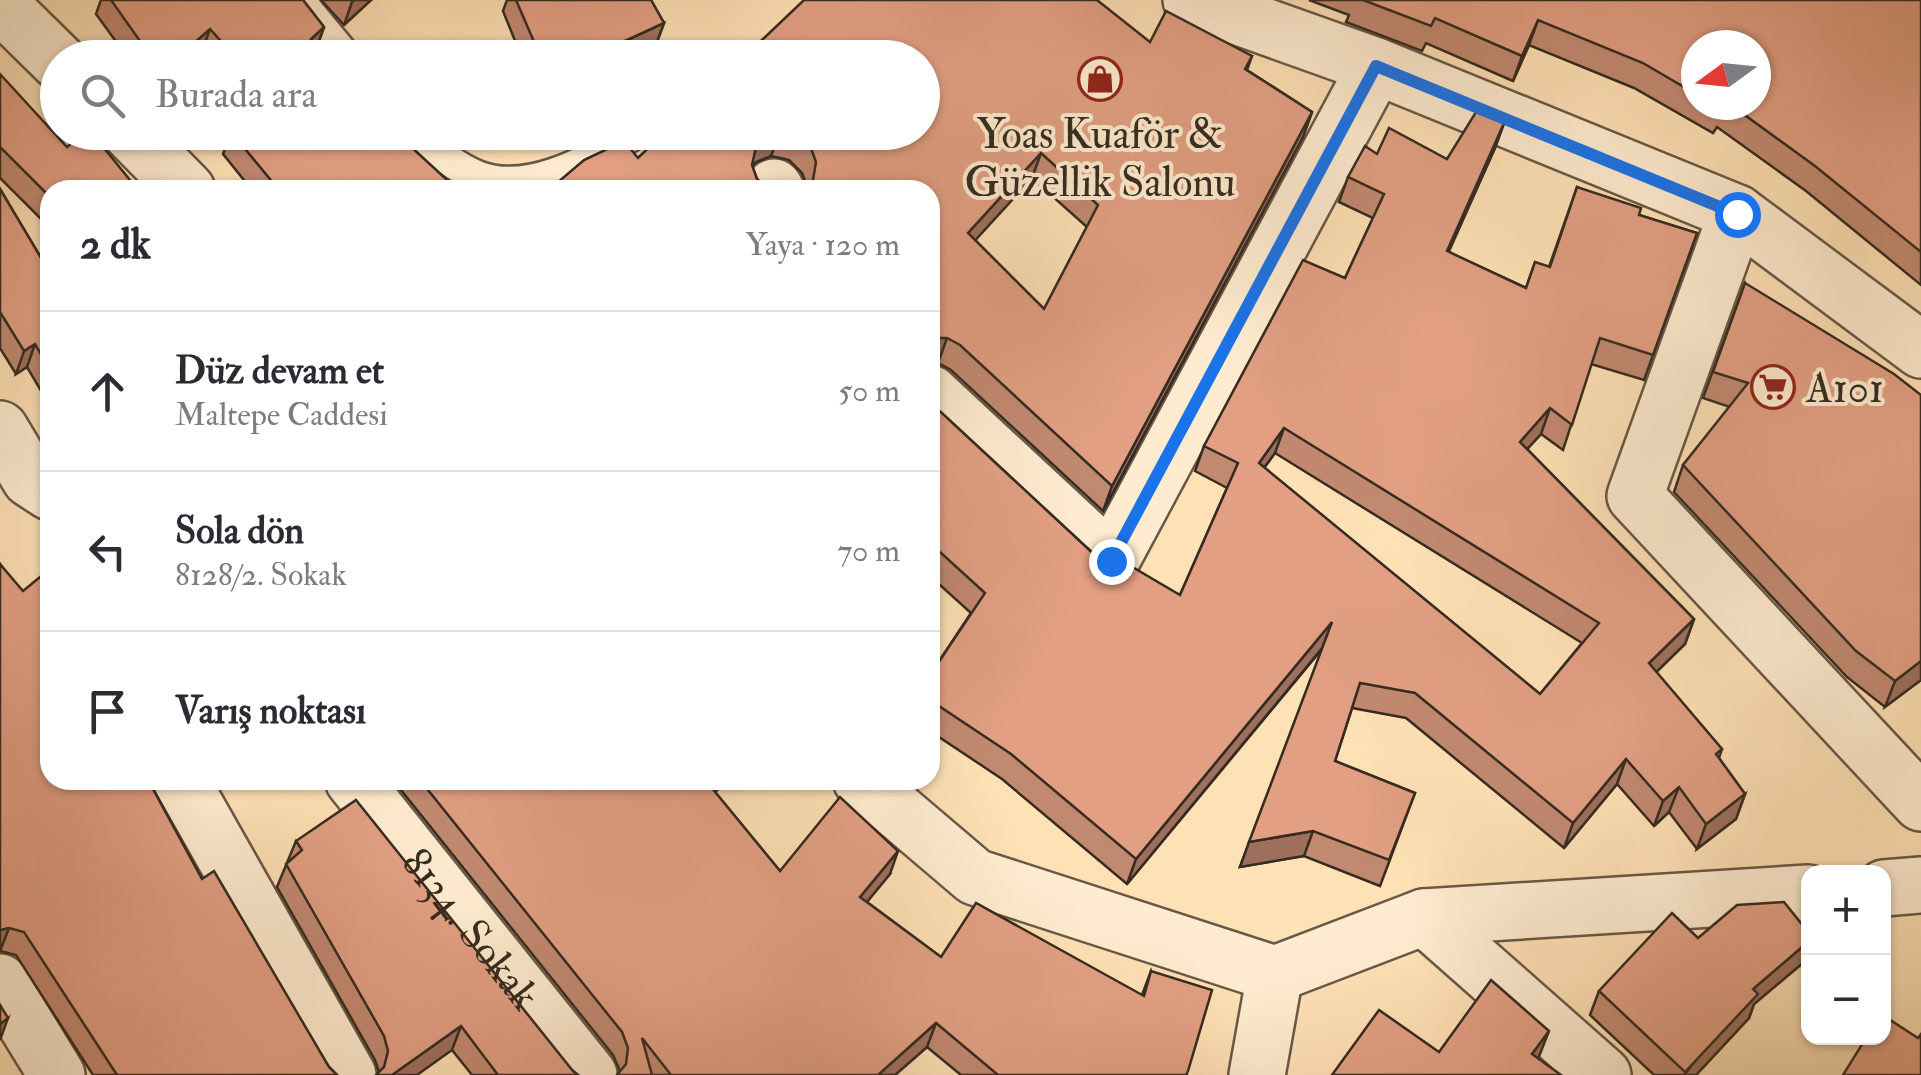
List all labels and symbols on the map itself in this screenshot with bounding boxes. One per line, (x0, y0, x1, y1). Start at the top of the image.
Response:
north arrow (1681, 30, 1771, 120)
shop icon: Yoas Kuaför & Güzellik Salonu (1077, 56, 1123, 102)
place label: Yoas Kuaför & Güzellik Salonu (964, 109, 1236, 209)
route start (1715, 192, 1761, 238)
place label: A101 (1805, 363, 1884, 415)
supermarket icon: A101 (1750, 364, 1796, 410)
route end (1089, 539, 1135, 585)
street label: 8134. Sokak (390, 838, 550, 1021)

